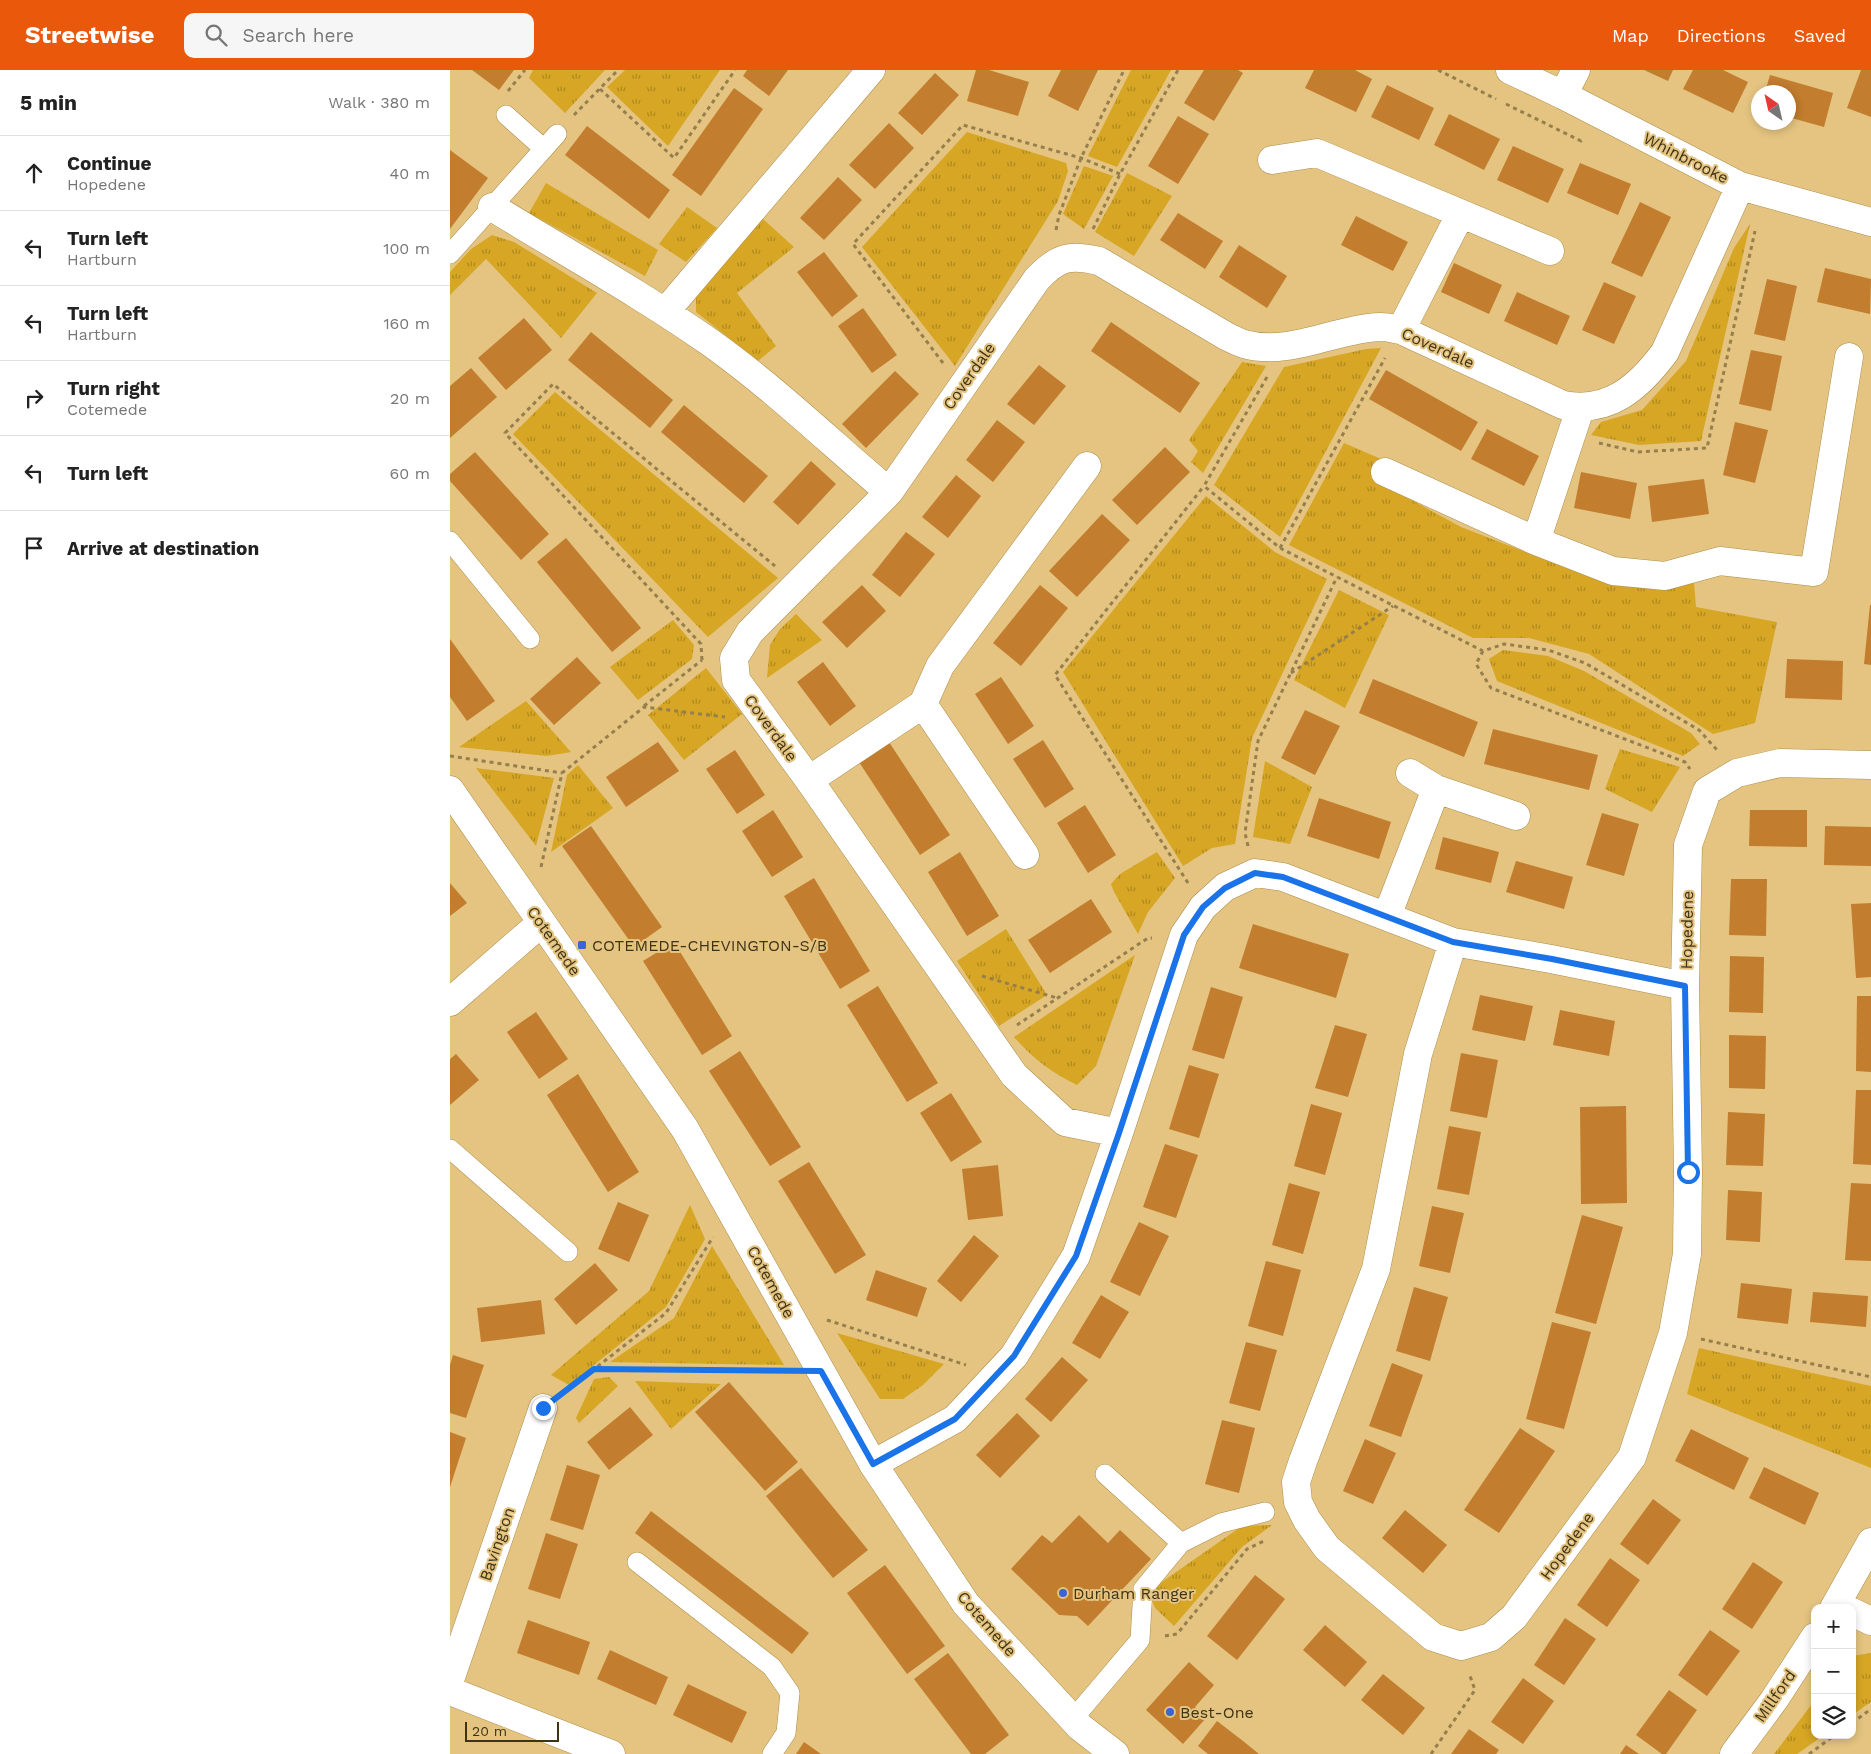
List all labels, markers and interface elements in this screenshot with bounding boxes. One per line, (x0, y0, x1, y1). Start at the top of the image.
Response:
search box (184, 13, 534, 58)
text: Streetwise (25, 21, 154, 49)
icon: search (202, 21, 230, 49)
text: Search here (242, 24, 354, 47)
text: Map (1612, 25, 1649, 46)
text: Directions (1677, 25, 1766, 46)
text: Saved (1794, 25, 1846, 46)
north arrow (1751, 85, 1796, 130)
text: 5 min (20, 90, 77, 115)
text: Walk · 380 m (328, 93, 430, 112)
street label: Whinbrooke (1640, 128, 1732, 188)
text: Continue (67, 152, 151, 175)
icon: ahead (20, 159, 48, 187)
text: 40 m (390, 164, 430, 183)
text: Hopedene (67, 175, 146, 194)
text: Turn left (67, 227, 148, 250)
icon: left (20, 234, 48, 262)
text: 100 m (383, 239, 430, 258)
text: Hartburn (67, 250, 137, 269)
text: Turn left (67, 302, 148, 325)
icon: left (20, 309, 48, 337)
text: 160 m (383, 314, 430, 333)
street label: Coverdale (1399, 324, 1477, 372)
text: Hartburn (67, 325, 137, 344)
street label: Coverdale (939, 339, 999, 413)
text: Turn right (67, 377, 160, 400)
icon: right (20, 384, 48, 412)
text: 20 m (390, 389, 430, 408)
text: Cotemede (67, 400, 147, 419)
icon: left (20, 459, 48, 487)
text: Turn left (67, 462, 148, 485)
text: 60 m (390, 464, 430, 483)
icon: arrive (20, 534, 48, 562)
text: Arrive at destination (67, 537, 259, 560)
street label: Coverdale (741, 691, 801, 765)
street label: Hopedene (1677, 890, 1697, 970)
street label: Cotemede (523, 903, 585, 979)
place label: COTEMEDE-CHEVINGTON-S/B (592, 936, 827, 955)
marker: COTEMEDE-CHEVINGTON-S/B (576, 939, 588, 951)
route start (1677, 1161, 1700, 1184)
street label: Cotemede (743, 1242, 799, 1322)
route end (532, 1397, 555, 1420)
street label: Bavington (476, 1505, 518, 1583)
street label: Hopedene (1536, 1509, 1598, 1583)
place label: Durham Ranger (1073, 1584, 1195, 1603)
marker: Durham Ranger (1057, 1587, 1069, 1599)
street label: Cotemede (954, 1588, 1020, 1660)
map controls (1811, 1604, 1856, 1739)
button: + (1811, 1604, 1856, 1649)
button: − (1811, 1649, 1856, 1694)
street label: Millford (1750, 1666, 1800, 1726)
button: layers (1811, 1694, 1856, 1739)
place label: Best-One (1180, 1703, 1254, 1722)
marker: Best-One (1164, 1706, 1176, 1718)
scale bar (465, 1719, 559, 1742)
text: 20 m (472, 1723, 507, 1739)

